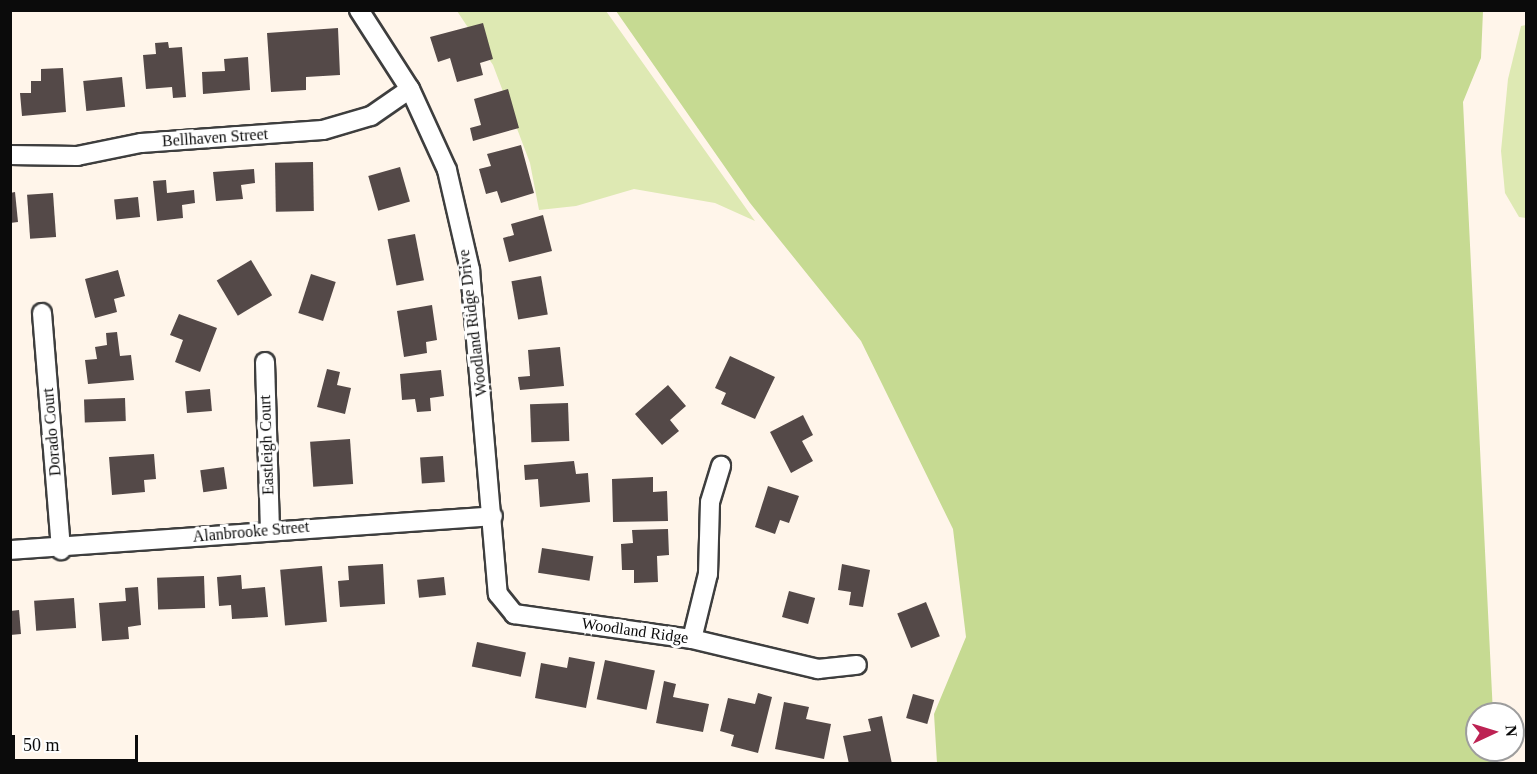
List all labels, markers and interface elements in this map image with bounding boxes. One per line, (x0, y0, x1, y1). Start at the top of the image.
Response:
street label: Bellhaven Street (161, 125, 269, 151)
street label: Woodland Ridge Drive (454, 248, 492, 398)
street label: Dorado Court (39, 387, 65, 477)
street label: Eastleigh Court (256, 395, 278, 495)
street label: Alanbrooke Street (192, 517, 310, 547)
street label: Woodland Ridge (580, 614, 690, 648)
north arrow (1465, 702, 1525, 762)
scale bar (15, 723, 141, 761)
text: N (1503, 724, 1520, 737)
text: 50 m (23, 735, 60, 755)

